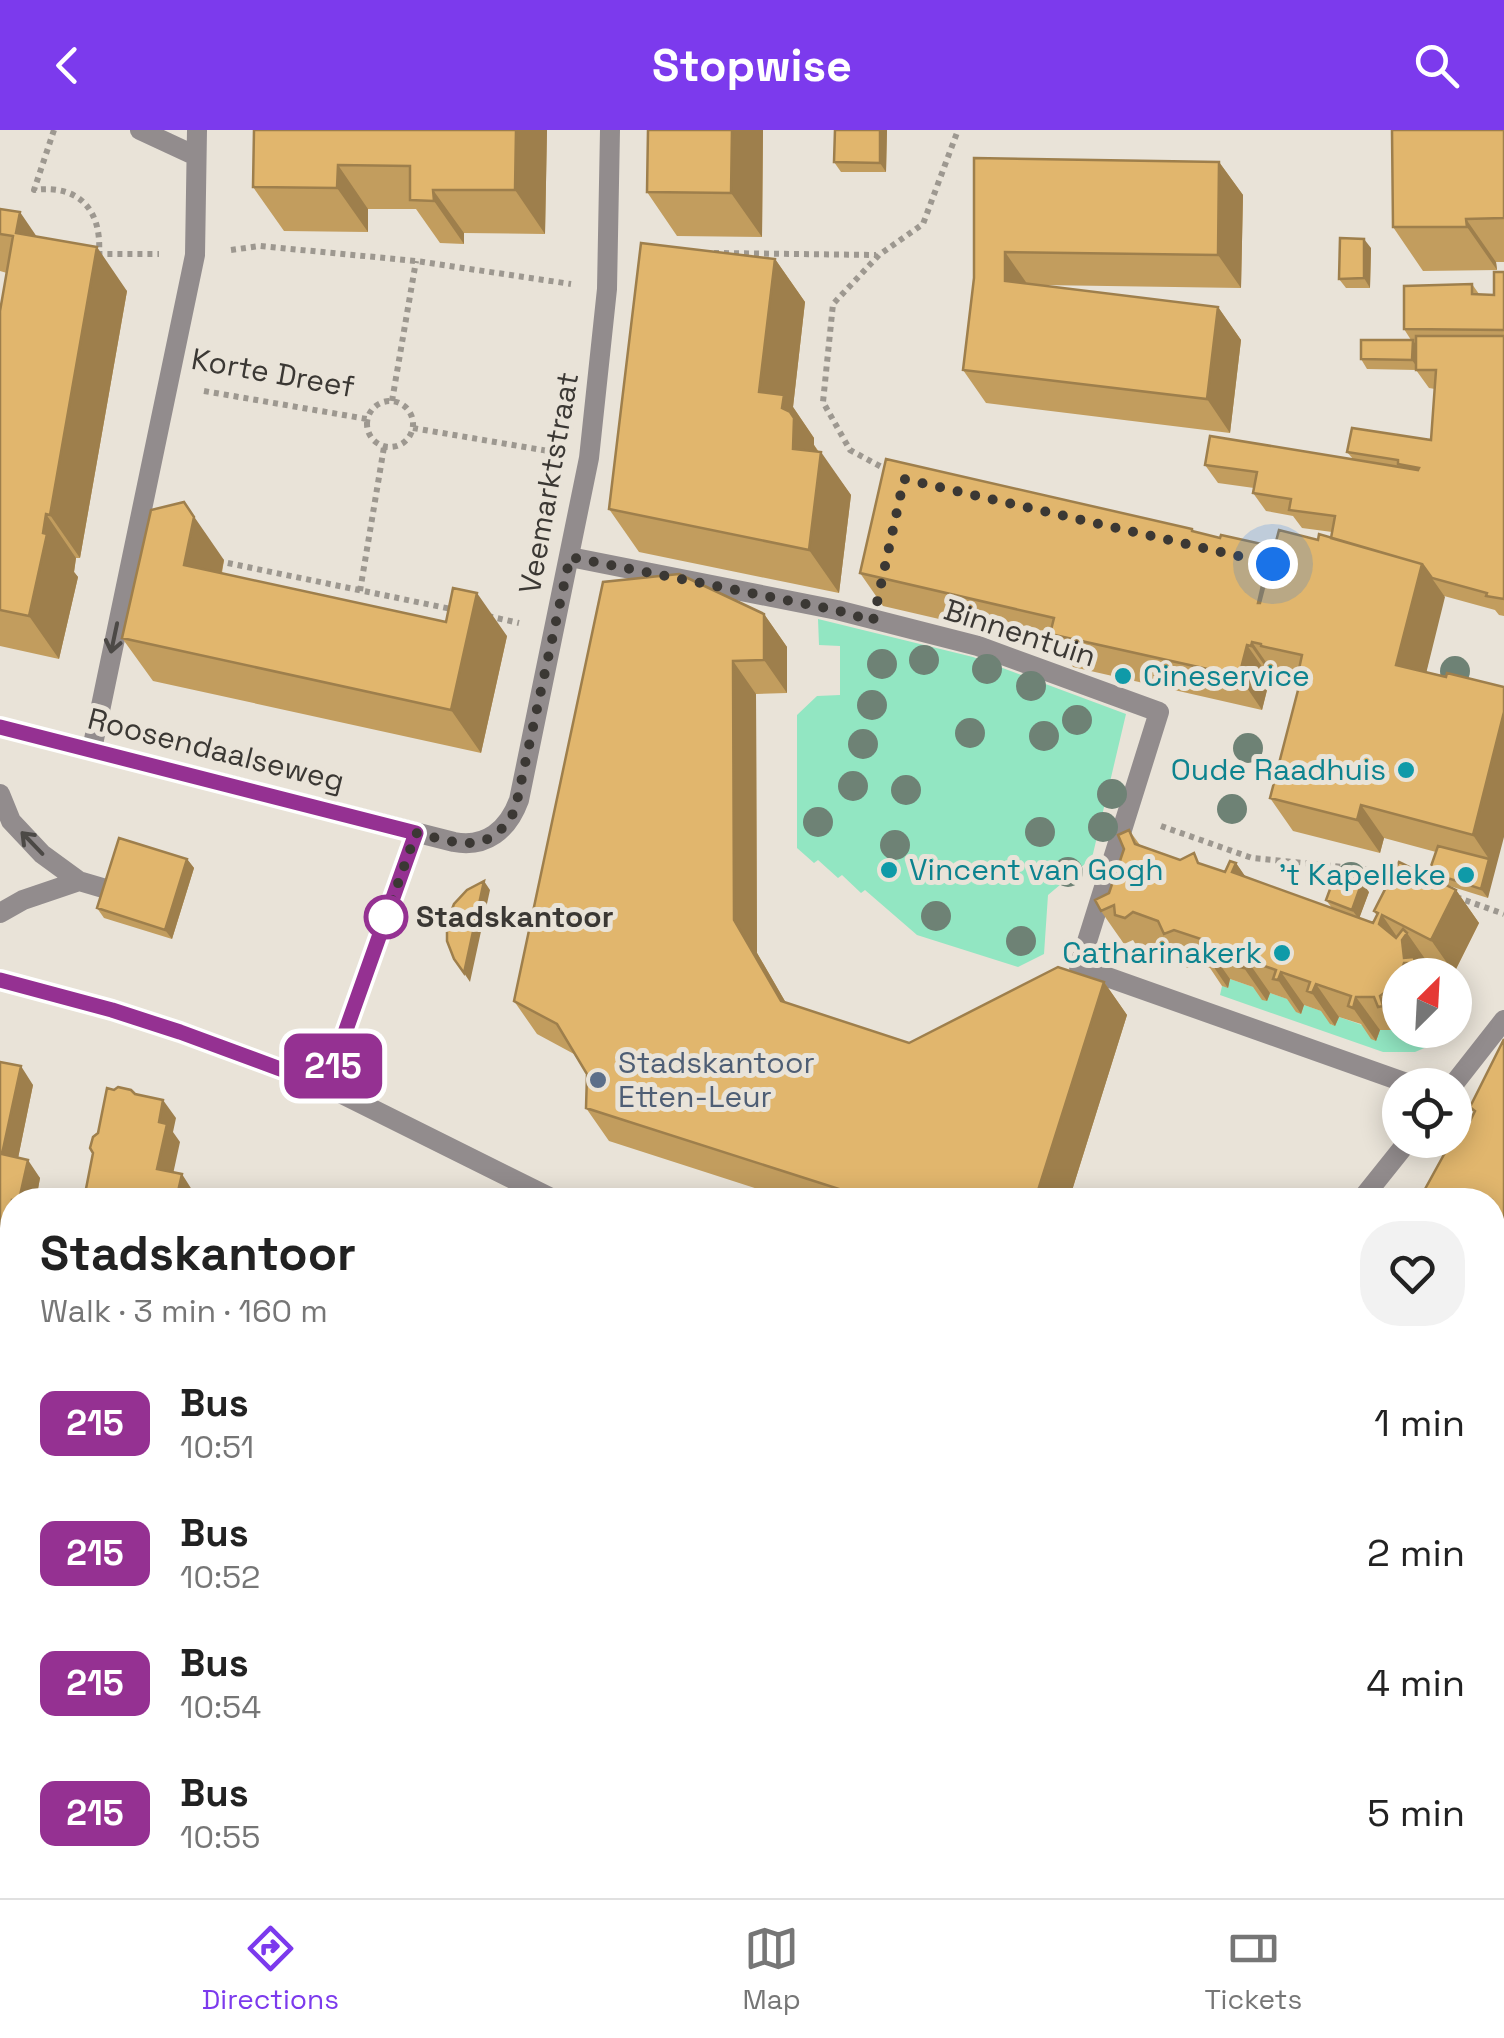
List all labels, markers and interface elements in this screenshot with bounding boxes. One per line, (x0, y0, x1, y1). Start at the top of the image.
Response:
text: Stopwise (652, 37, 852, 94)
icon: back (40, 38, 95, 93)
icon: search (1409, 38, 1464, 93)
street label: Korte Dreef (188, 339, 358, 406)
street label: Veemarktstraat (510, 369, 587, 597)
your location (1248, 539, 1298, 589)
street label: Binnentuin (939, 590, 1101, 675)
one-way arrow (104, 621, 123, 653)
place label: Cineservice (1143, 656, 1310, 695)
marker: Cineservice (1112, 665, 1134, 687)
street label: Roosendaalseweg (84, 699, 349, 800)
place label: Oude Raadhuis (1171, 750, 1386, 789)
marker: Oude Raadhuis (1395, 759, 1417, 781)
one-way arrow (21, 832, 45, 856)
place label: Vincent van Gogh (909, 850, 1164, 889)
place label: 't Kapelleke (1279, 855, 1446, 894)
marker: Vincent van Gogh (878, 859, 900, 881)
marker: 't Kapelleke (1455, 864, 1477, 886)
marker: Stadskantoor (365, 896, 407, 938)
place label: Stadskantoor (416, 897, 614, 936)
place label: Catharinakerk (1062, 933, 1262, 972)
marker: Catharinakerk (1271, 942, 1293, 964)
north arrow (1382, 958, 1472, 1048)
map controls (1382, 958, 1472, 1158)
line badge: 215 (276, 1034, 390, 1098)
place label: Stadskantoor Etten-Leur (618, 1043, 815, 1116)
text: 215 (304, 1044, 362, 1088)
button: locate (1382, 1068, 1472, 1158)
marker: Stadskantoor Etten-Leur (587, 1069, 609, 1091)
button: heart (1360, 1221, 1465, 1326)
text: Stadskantoor (40, 1223, 356, 1284)
text: Walk · 3 min · 160 m (40, 1291, 328, 1331)
text: Bus (180, 1379, 249, 1427)
text: 1 min (1374, 1399, 1465, 1447)
text: 215 (66, 1401, 124, 1445)
text: 10:51 (180, 1427, 254, 1467)
text: Bus (180, 1509, 249, 1557)
text: 2 min (1367, 1529, 1465, 1577)
text: 215 (66, 1531, 124, 1575)
text: 10:52 (180, 1557, 260, 1597)
text: Bus (180, 1639, 249, 1687)
text: 4 min (1366, 1659, 1465, 1707)
text: 215 (66, 1661, 124, 1705)
text: 10:54 (180, 1687, 261, 1727)
text: Bus (180, 1769, 249, 1817)
text: 5 min (1367, 1789, 1465, 1837)
text: 215 (66, 1791, 124, 1835)
text: 10:55 (180, 1817, 260, 1857)
tab: Directions (202, 1921, 339, 2017)
tab: Map (743, 1921, 801, 2017)
tab: Tickets (1204, 1921, 1302, 2017)

